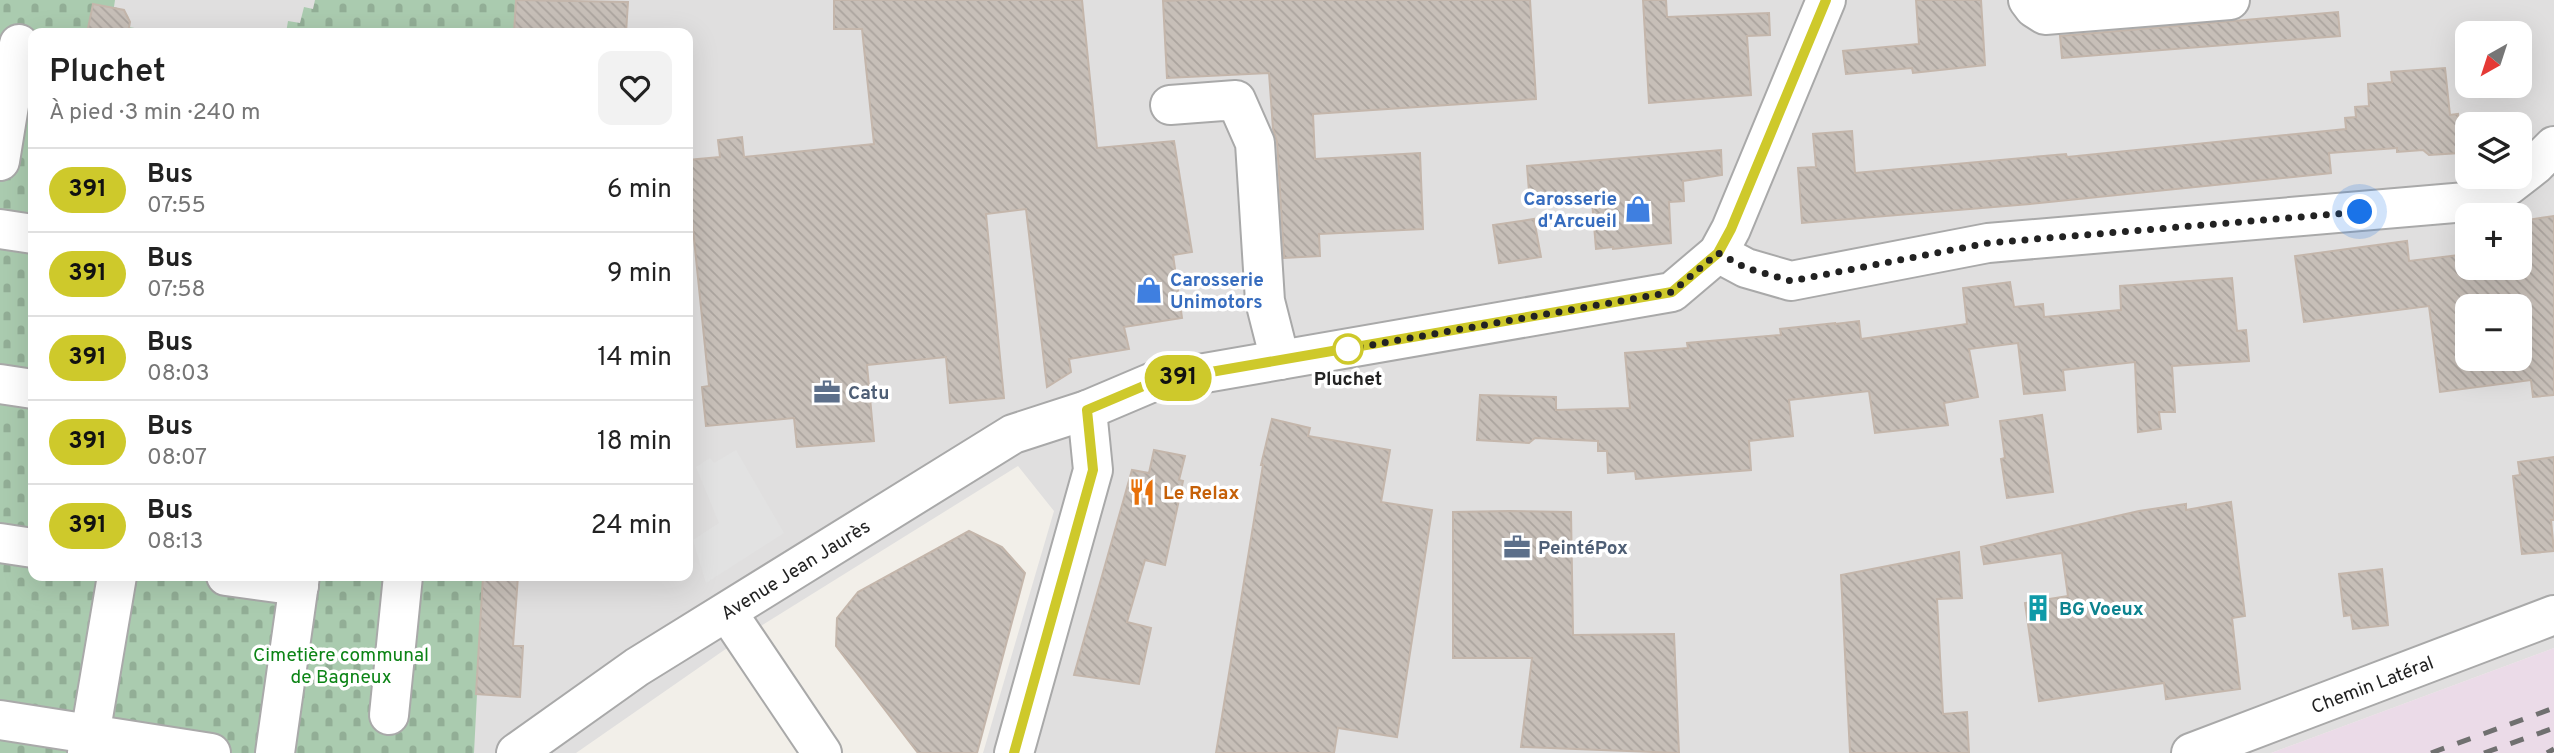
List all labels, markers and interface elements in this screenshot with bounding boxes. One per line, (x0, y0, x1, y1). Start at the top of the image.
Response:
north arrow (2455, 21, 2532, 98)
map controls (2455, 21, 2532, 371)
button: heart (598, 51, 672, 125)
text: Pluchet (49, 52, 166, 94)
text: À pied · 3 min · 240 m (49, 99, 261, 128)
button: layers (2455, 112, 2532, 189)
text: Bus (147, 159, 193, 192)
text: 6 min (607, 174, 672, 207)
text: 391 (68, 175, 107, 205)
place label: Carosserie d'Arcueil (1523, 188, 1617, 234)
text: 07:55 (147, 192, 206, 221)
shop icon: Carosserie d'Arcueil (1623, 194, 1653, 224)
your location (2342, 194, 2377, 229)
button: + (2455, 203, 2532, 280)
text: Bus (147, 243, 193, 276)
text: 9 min (607, 258, 672, 291)
text: 391 (68, 259, 107, 289)
place label: Carosserie Unimotors (1170, 269, 1264, 315)
shop icon: Carosserie Unimotors (1134, 275, 1164, 305)
text: 07:58 (147, 276, 206, 305)
button: − (2455, 294, 2532, 371)
text: Bus (147, 327, 193, 360)
marker: Pluchet (1333, 334, 1363, 364)
text: 14 min (597, 342, 672, 375)
text: 391 (68, 343, 107, 373)
line badge: 391 (1138, 355, 1218, 401)
text: 08:03 (147, 360, 210, 389)
text: 391 (1159, 363, 1197, 393)
place label: Pluchet (1314, 368, 1382, 392)
office icon: Catu (812, 377, 842, 407)
place label: Catu (848, 382, 889, 406)
text: Bus (147, 411, 193, 444)
text: 18 min (597, 426, 672, 459)
text: 391 (68, 427, 107, 457)
text: 08:07 (147, 444, 207, 473)
restaurant icon: Le Relax (1127, 477, 1157, 507)
place label: Le Relax (1163, 482, 1239, 506)
text: Bus (147, 495, 193, 528)
text: 24 min (591, 510, 672, 543)
text: 391 (68, 511, 107, 541)
street label: Avenue Jean Jaurès (717, 515, 875, 626)
text: 08:13 (147, 528, 203, 557)
office icon: PeintéPox (1502, 532, 1532, 562)
place label: PeintéPox (1538, 537, 1628, 561)
building icon: BG Voeux (2023, 593, 2053, 623)
place label: BG Voeux (2059, 598, 2144, 622)
park label: Cimetière communal de Bagneux (253, 644, 429, 690)
street label: Chemin Latéral (2308, 651, 2437, 720)

